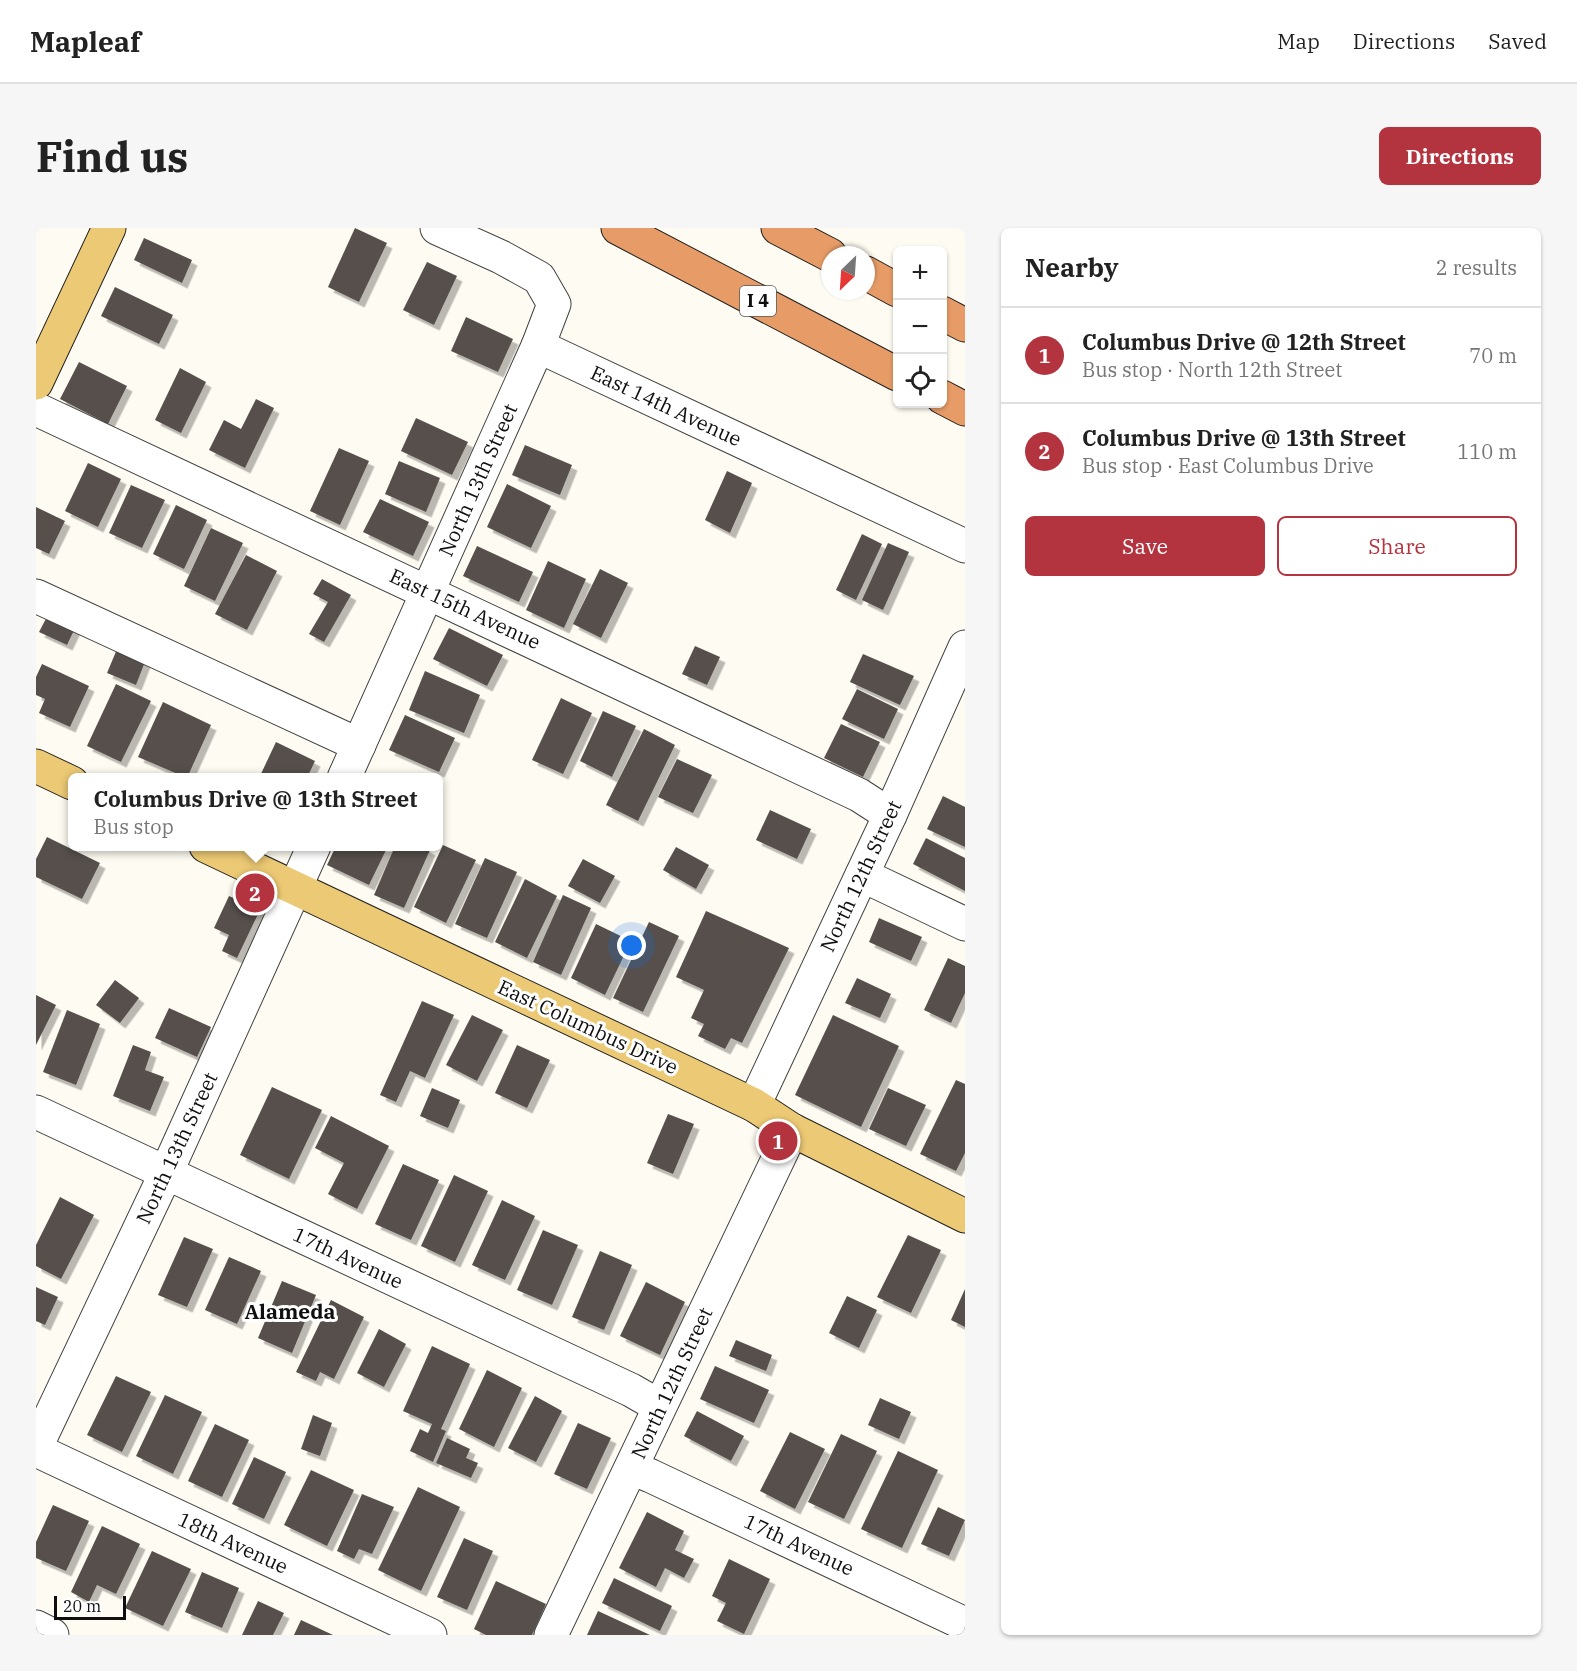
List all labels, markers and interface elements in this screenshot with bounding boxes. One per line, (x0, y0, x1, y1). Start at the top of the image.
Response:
text: Mapleaf (30, 23, 141, 60)
text: Map (1277, 27, 1320, 55)
text: Directions (1353, 27, 1455, 55)
text: Saved (1488, 27, 1547, 55)
button: Directions (1379, 127, 1541, 185)
text: Find us (36, 129, 188, 184)
north arrow (821, 246, 875, 300)
map controls (893, 246, 947, 408)
button: + (893, 246, 947, 300)
text: Nearby (1025, 250, 1119, 284)
text: 2 results (1436, 254, 1517, 281)
road number: I 4 (740, 286, 776, 316)
button: − (893, 300, 947, 354)
text: Columbus Drive @ 12th Street (1082, 327, 1406, 356)
text: 1 (1039, 342, 1051, 369)
text: 70 m (1469, 342, 1517, 369)
button: locate (893, 354, 947, 408)
text: Bus stop · North 12th Street (1082, 356, 1342, 383)
street label: East 14th Avenue (586, 359, 746, 452)
street label: North 13th Street (432, 399, 523, 560)
text: Columbus Drive @ 13th Street (1082, 423, 1406, 452)
text: 2 (1039, 438, 1051, 465)
text: 110 m (1457, 438, 1517, 465)
text: Bus stop · East Columbus Drive (1082, 452, 1374, 479)
button: Save (1025, 516, 1265, 576)
button: Share (1277, 516, 1517, 576)
street label: East 15th Avenue (385, 562, 545, 655)
popup (68, 773, 443, 851)
text: Columbus Drive @ 13th Street (94, 784, 417, 813)
street label: North 12th Street (814, 796, 908, 956)
text: Bus stop (94, 813, 174, 840)
pin: 2 (236, 870, 274, 916)
your location (617, 931, 646, 960)
street label: East Columbus Drive (494, 973, 683, 1080)
street label: North 13th Street (130, 1068, 224, 1228)
pin: 1 (758, 1118, 798, 1164)
street label: 17th Avenue (289, 1220, 408, 1295)
district label: Alameda (244, 1297, 336, 1325)
street label: North 12th Street (625, 1303, 719, 1463)
street label: 18th Avenue (174, 1505, 293, 1580)
street label: 17th Avenue (740, 1507, 859, 1582)
scale bar (54, 1593, 126, 1620)
text: 20 m (63, 1596, 101, 1616)

